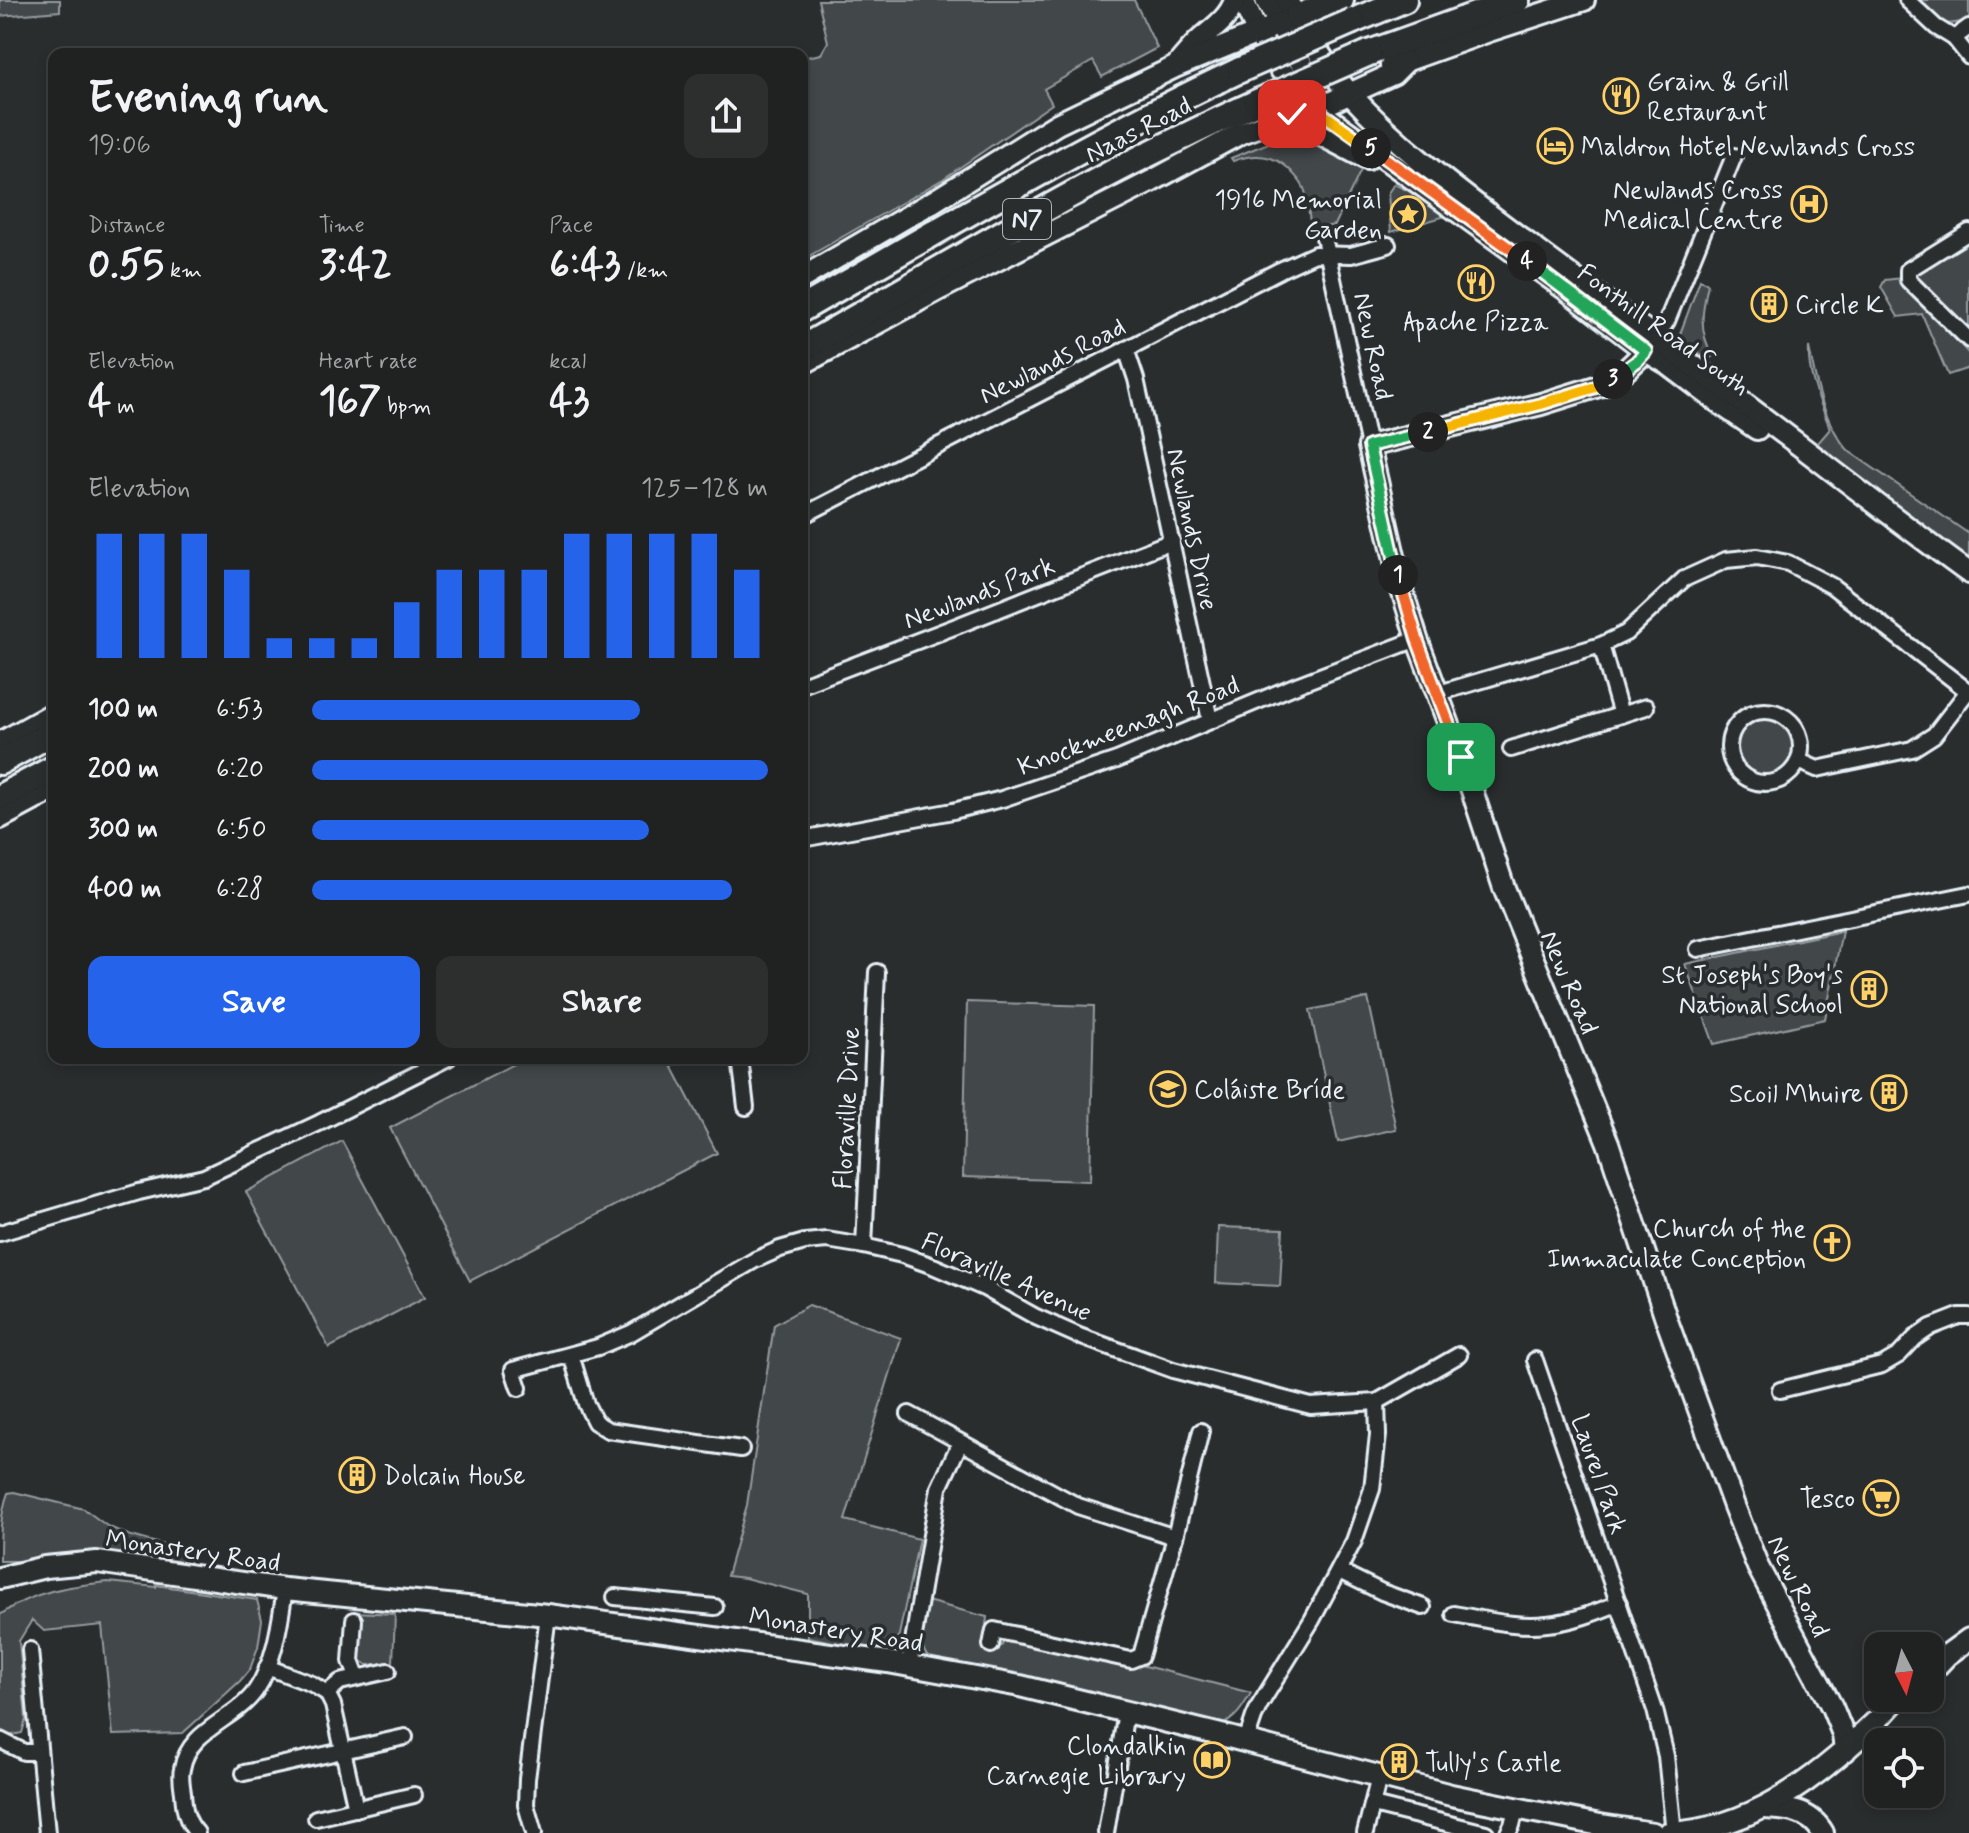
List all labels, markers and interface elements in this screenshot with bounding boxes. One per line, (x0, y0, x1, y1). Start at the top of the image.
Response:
place label: Grain & Grill Restaurant (1647, 66, 1789, 130)
text: Evening run (88, 70, 328, 128)
button: share (684, 74, 768, 158)
restaurant icon: Grain & Grill Restaurant (1602, 77, 1640, 115)
pin (1258, 80, 1326, 148)
street label: Naas Road (1080, 89, 1198, 172)
icon: check (1270, 92, 1314, 136)
hotel icon: Maldron Hotel Newlands Cross (1536, 127, 1574, 165)
pin: 5 (1351, 128, 1391, 168)
text: 19:06 (88, 129, 151, 163)
place label: Maldron Hotel Newlands Cross (1581, 131, 1915, 165)
text: 5 (1364, 134, 1378, 162)
place label: Newlands Cross Medical Centre (1604, 174, 1783, 238)
place label: 1916 Memorial Garden (1214, 184, 1382, 248)
hospital icon: Newlands Cross Medical Centre (1790, 185, 1828, 223)
place icon: 1916 Memorial Garden (1389, 195, 1427, 233)
road number: N7 (1003, 199, 1051, 239)
text: Distance (88, 212, 165, 240)
text: Time (319, 212, 365, 240)
text: Pace (549, 212, 593, 240)
text: 0.55 (88, 240, 164, 292)
text: 3:42 (319, 240, 392, 292)
text: 6:43 (549, 240, 621, 292)
pin: 4 (1507, 241, 1547, 281)
text: 4 (1521, 247, 1533, 275)
text: km (164, 257, 202, 285)
text: /km (621, 257, 668, 285)
street label: Fonthill Road South (1570, 257, 1756, 405)
restaurant icon: Apache Pizza (1457, 264, 1495, 302)
building icon: Circle K (1750, 285, 1788, 323)
street label: New Road (1344, 289, 1400, 403)
place label: Circle K (1795, 289, 1884, 323)
place label: Apache Pizza (1404, 306, 1549, 343)
street label: Newlands Road (974, 310, 1132, 413)
text: Elevation (88, 348, 175, 376)
text: Heart rate (319, 348, 417, 376)
text: kcal (549, 348, 586, 376)
pin: 3 (1593, 359, 1633, 399)
text: 3 (1608, 365, 1618, 393)
text: 4 (88, 376, 111, 428)
text: 167 (319, 376, 381, 428)
text: 43 (549, 376, 590, 428)
text: m (111, 393, 135, 421)
text: bpm (381, 393, 431, 421)
pin: 2 (1408, 412, 1448, 452)
text: 2 (1423, 418, 1433, 446)
street label: Newlands Drive (1157, 445, 1225, 614)
text: Elevation (88, 472, 190, 506)
text: 125–128 m (641, 472, 768, 506)
street label: Newlands Park (899, 549, 1060, 638)
pin: 1 (1378, 555, 1418, 595)
text: 1 (1393, 561, 1403, 589)
street label: Knockmeenagh Road (1013, 669, 1244, 785)
text: 100 m (88, 693, 158, 727)
text: 6:53 (216, 693, 263, 727)
pin (1427, 723, 1495, 791)
icon: arrive (1439, 735, 1483, 779)
text: 200 m (88, 753, 159, 787)
text: 6:20 (216, 753, 264, 787)
text: 300 m (88, 813, 158, 847)
text: 6:50 (216, 813, 267, 847)
text: 400 m (88, 873, 161, 907)
text: 6:28 (216, 873, 263, 907)
street label: New Road (1531, 926, 1605, 1040)
button: Save (88, 956, 420, 1048)
button: Share (436, 956, 768, 1048)
place label: St Joseph's Boy's National School (1661, 959, 1843, 1023)
building icon: St Joseph's Boy's National School (1850, 970, 1888, 1008)
street label: Floraville Drive (827, 1026, 869, 1190)
school or university icon: Coláiste Bríde (1149, 1070, 1187, 1108)
place label: Coláiste Bríde (1194, 1074, 1345, 1108)
building icon: Scoil Mhuire (1870, 1074, 1908, 1112)
place label: Scoil Mhuire (1729, 1078, 1863, 1112)
place label: Church of the Immaculate Conception (1547, 1213, 1806, 1277)
church icon: Church of the Immaculate Conception (1813, 1224, 1851, 1262)
street label: Floraville Avenue (916, 1225, 1097, 1331)
street label: Laurel Park (1562, 1410, 1634, 1539)
building icon: Dolcain House (338, 1456, 376, 1494)
place label: Dolcain House (383, 1460, 525, 1494)
supermarket icon: Tesco (1862, 1479, 1900, 1517)
place label: Tesco (1799, 1483, 1855, 1517)
street label: Monastery Road (103, 1523, 282, 1581)
street label: New Road (1758, 1530, 1836, 1643)
street label: Monastery Road (746, 1600, 925, 1662)
north arrow (1864, 1632, 1944, 1712)
map controls (1864, 1632, 1944, 1808)
button: locate (1864, 1728, 1944, 1808)
place label: Clondalkin Carnegie Library (986, 1730, 1186, 1794)
library icon: Clondalkin Carnegie Library (1193, 1741, 1231, 1779)
building icon: Tully's Castle (1380, 1743, 1418, 1781)
place label: Tully's Castle (1425, 1747, 1562, 1781)

